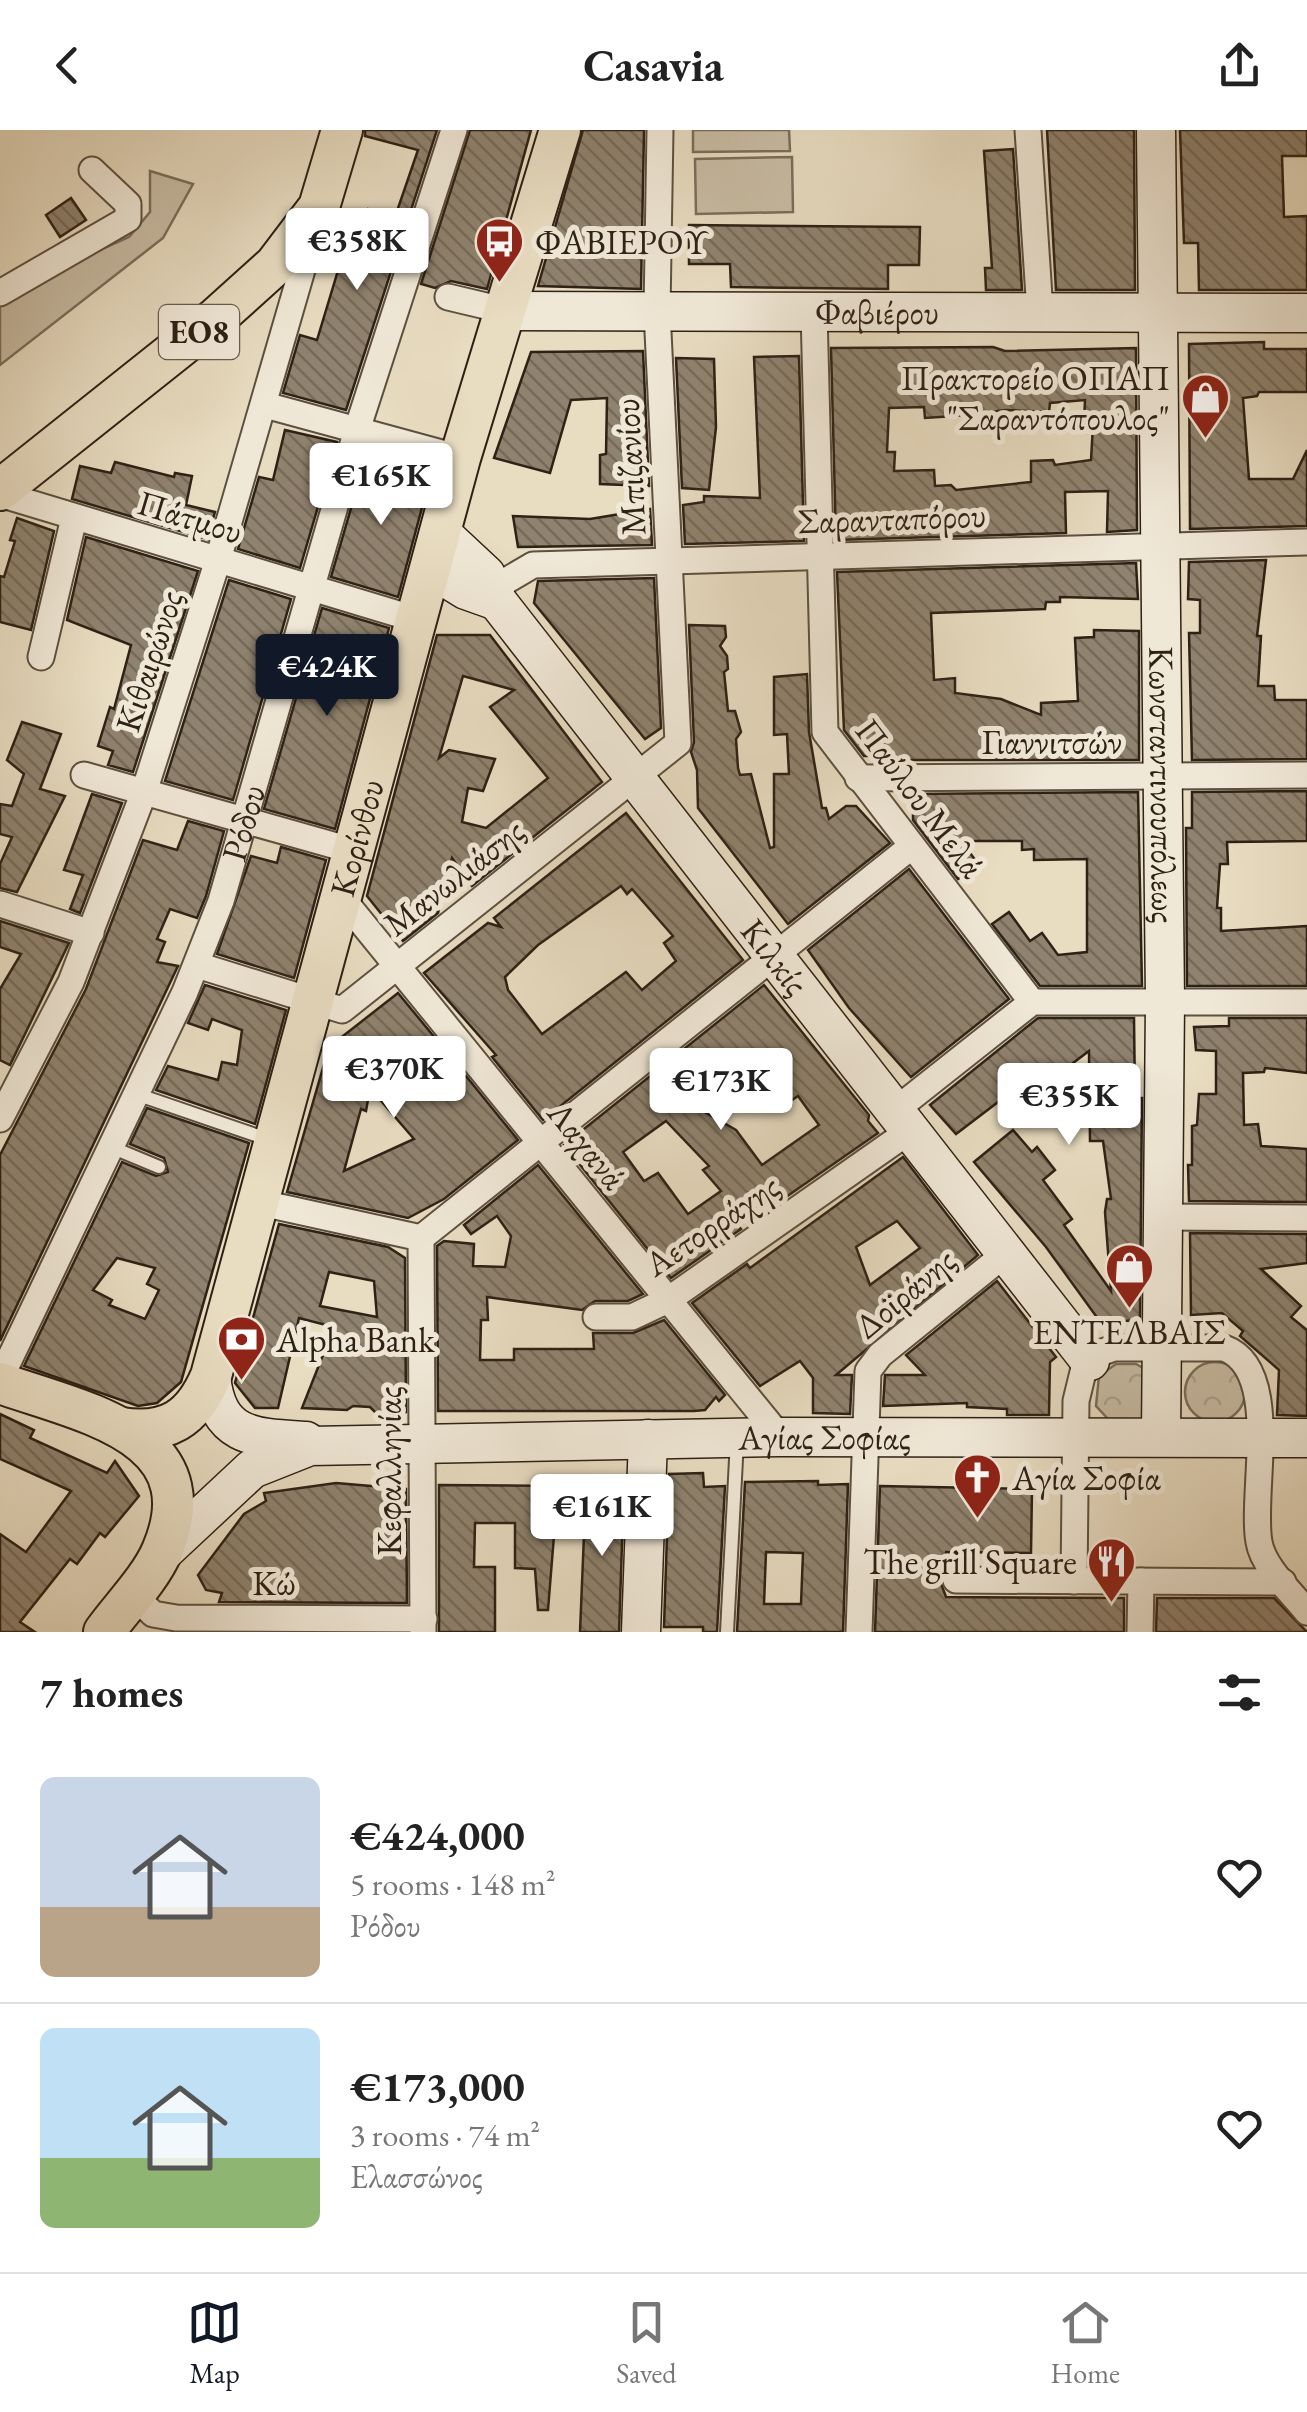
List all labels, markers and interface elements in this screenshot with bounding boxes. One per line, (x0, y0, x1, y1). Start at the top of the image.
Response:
text: Casavia (583, 36, 724, 94)
icon: back (40, 38, 95, 93)
icon: share (1212, 38, 1267, 93)
pin: €358K (287, 208, 427, 293)
bus stop icon: ΦΑΒΙΕΡΟΥ (474, 216, 526, 284)
text: €358K (308, 219, 406, 261)
place label: ΦΑΒΙΕΡΟΥ (535, 219, 710, 264)
street label: Φαβιέρου (815, 289, 939, 334)
road number: ΕΟ8 (159, 305, 239, 359)
place label: Πρακτορείο ΟΠΑΠ "Σαραντόπουλος" (901, 355, 1170, 440)
shop icon: Πρακτορείο ΟΠΑΠ "Σαραντόπουλος" (1179, 372, 1231, 440)
street label: Μπιζανίου (603, 397, 656, 537)
pin: €165K (311, 443, 451, 528)
text: €165K (332, 454, 430, 496)
street label: Πάτμου (132, 479, 248, 554)
street label: Σαρανταπόρου (797, 492, 987, 543)
street label: Κιθαιρώνος (105, 584, 193, 737)
pin: €424K (257, 634, 397, 719)
text: €424K (278, 645, 376, 687)
street label: Κωνσταντινουπόλεως (1139, 646, 1187, 924)
street label: Παύλου Μελά (846, 709, 995, 886)
street label: Γιαννιτσών (982, 719, 1122, 764)
street label: Κορίνθου (319, 774, 394, 901)
street label: Ρόδου (211, 780, 275, 866)
street label: Μανωλιάσης (374, 808, 533, 946)
street label: Κιλκίς (731, 909, 819, 1004)
pin: €370K (324, 1036, 464, 1121)
text: €370K (345, 1047, 443, 1089)
pin: €173K (651, 1048, 791, 1133)
text: €173K (672, 1059, 770, 1101)
pin: €355K (999, 1063, 1139, 1148)
text: €355K (1020, 1074, 1118, 1116)
street label: Λαχανά (537, 1090, 637, 1198)
street label: Αετορράχης (635, 1163, 788, 1287)
street label: Δοϊράνης (845, 1237, 965, 1348)
shop icon: ΕΝΤΕΛΒΑΙΣ (1103, 1242, 1155, 1310)
place label: ΕΝΤΕΛΒΑΙΣ (1033, 1309, 1225, 1354)
bank icon: Alpha Bank (215, 1314, 267, 1382)
place label: Alpha Bank (275, 1317, 435, 1362)
street label: Κεφαλληνίας (366, 1386, 411, 1556)
street label: Αγίας Σοφίας (737, 1414, 911, 1460)
church icon: Αγία Σοφία (951, 1452, 1003, 1520)
place label: Αγία Σοφία (1011, 1455, 1161, 1500)
pin: €161K (532, 1474, 672, 1559)
text: €161K (553, 1485, 651, 1527)
restaurant icon: The grill Square (1086, 1536, 1138, 1604)
place label: The grill Square (863, 1539, 1077, 1584)
street label: Κώ (252, 1560, 296, 1605)
text: 7 homes (40, 1665, 183, 1720)
icon: filters (1212, 1665, 1267, 1720)
text: €424,000 (350, 1808, 525, 1863)
icon: home (120, 1817, 240, 1937)
icon: heart (1212, 1850, 1267, 1905)
text: 5 rooms · 148 m² (350, 1863, 556, 1905)
text: Ρόδου (350, 1905, 421, 1947)
text: €173,000 (350, 2059, 525, 2114)
icon: home (120, 2068, 240, 2188)
icon: heart (1212, 2101, 1267, 2156)
text: 3 rooms · 74 m² (350, 2114, 540, 2156)
text: Ελασσώνος (350, 2156, 483, 2198)
tab: Map (187, 2295, 242, 2391)
tab: Saved (616, 2295, 676, 2391)
tab: Home (1051, 2295, 1120, 2391)

